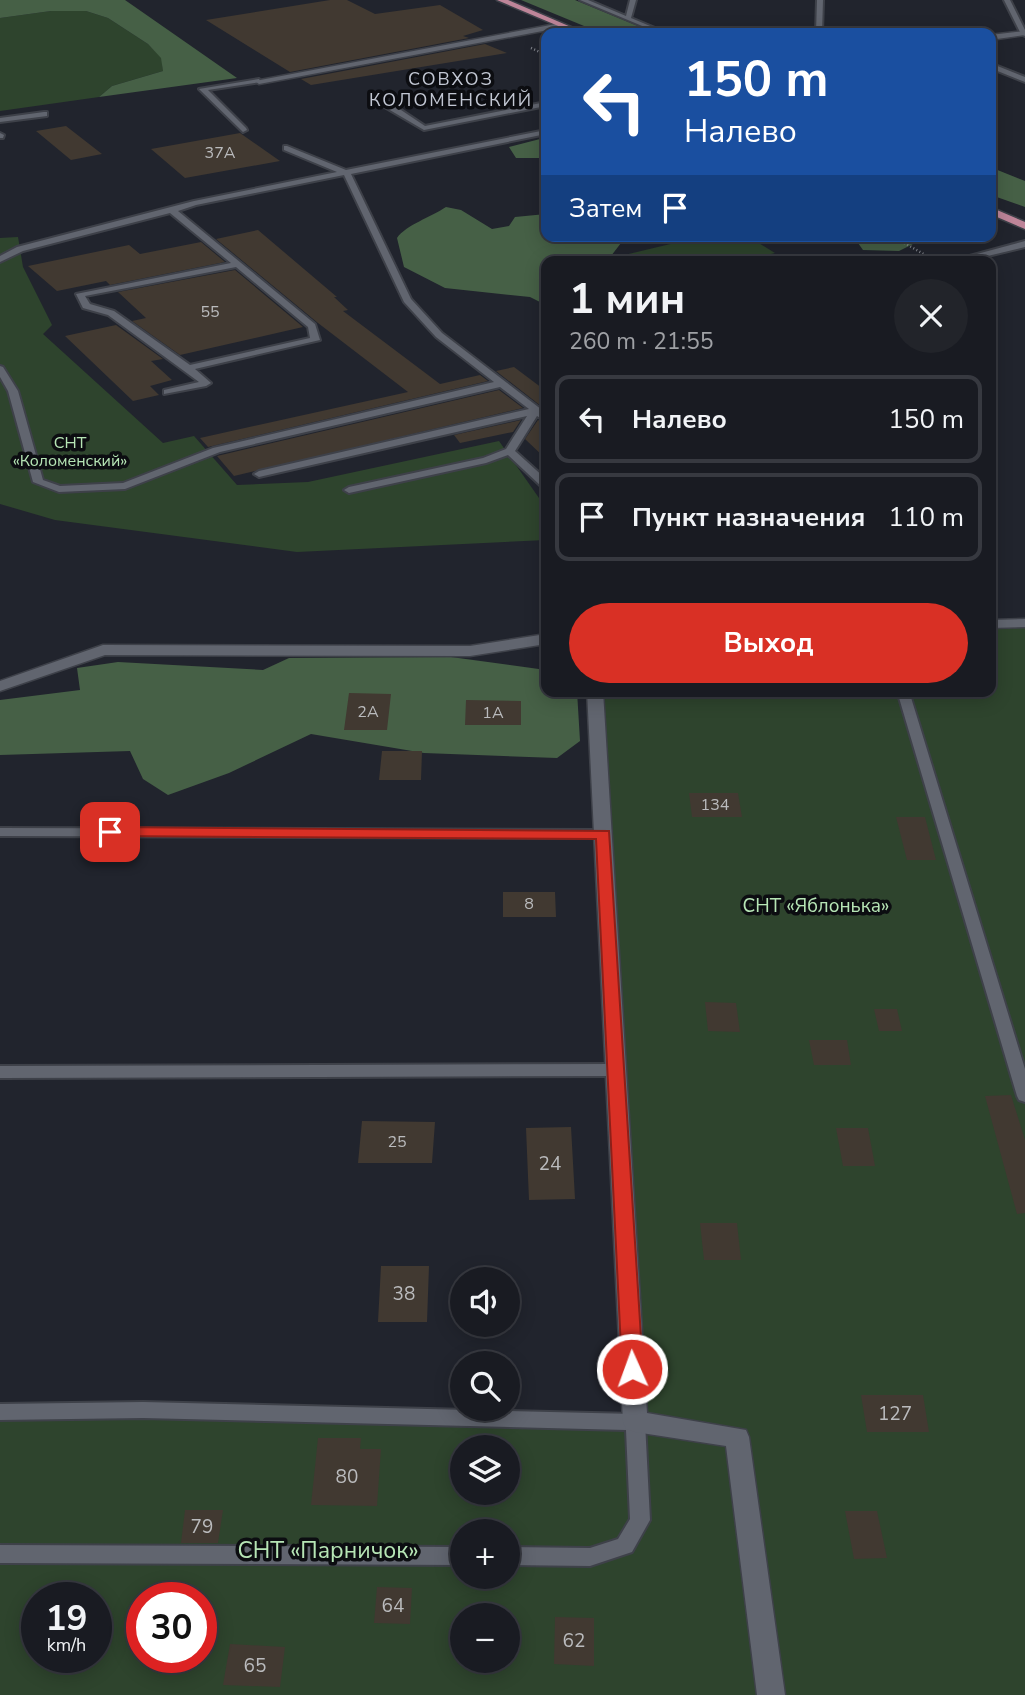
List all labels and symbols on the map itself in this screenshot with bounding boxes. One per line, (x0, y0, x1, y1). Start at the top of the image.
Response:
district label: СОВХОЗ КОЛОМЕНСКИЙ (369, 67, 533, 112)
house number: 37А (205, 142, 236, 164)
house number: 55 (200, 301, 220, 323)
park label: СНТ «Коломенский» (13, 432, 127, 472)
house number: 2А (357, 701, 379, 723)
house number: 1А (482, 702, 504, 724)
house number: 134 (701, 794, 730, 816)
pin (80, 802, 140, 862)
house number: 8 (524, 893, 534, 915)
park label: СНТ «Яблонька» (743, 893, 889, 919)
house number: 25 (387, 1131, 407, 1153)
house number: 24 (539, 1151, 561, 1177)
house number: 38 (393, 1281, 415, 1307)
position arrow (595, 1332, 669, 1406)
house number: 127 (878, 1401, 912, 1427)
house number: 80 (336, 1464, 358, 1490)
house number: 79 (191, 1514, 213, 1540)
park label: СНТ «Парничок» (237, 1535, 419, 1566)
speed limit sign: 30 (126, 1582, 217, 1673)
house number: 64 (382, 1593, 404, 1619)
house number: 62 (563, 1628, 585, 1654)
house number: 65 (244, 1653, 266, 1679)

